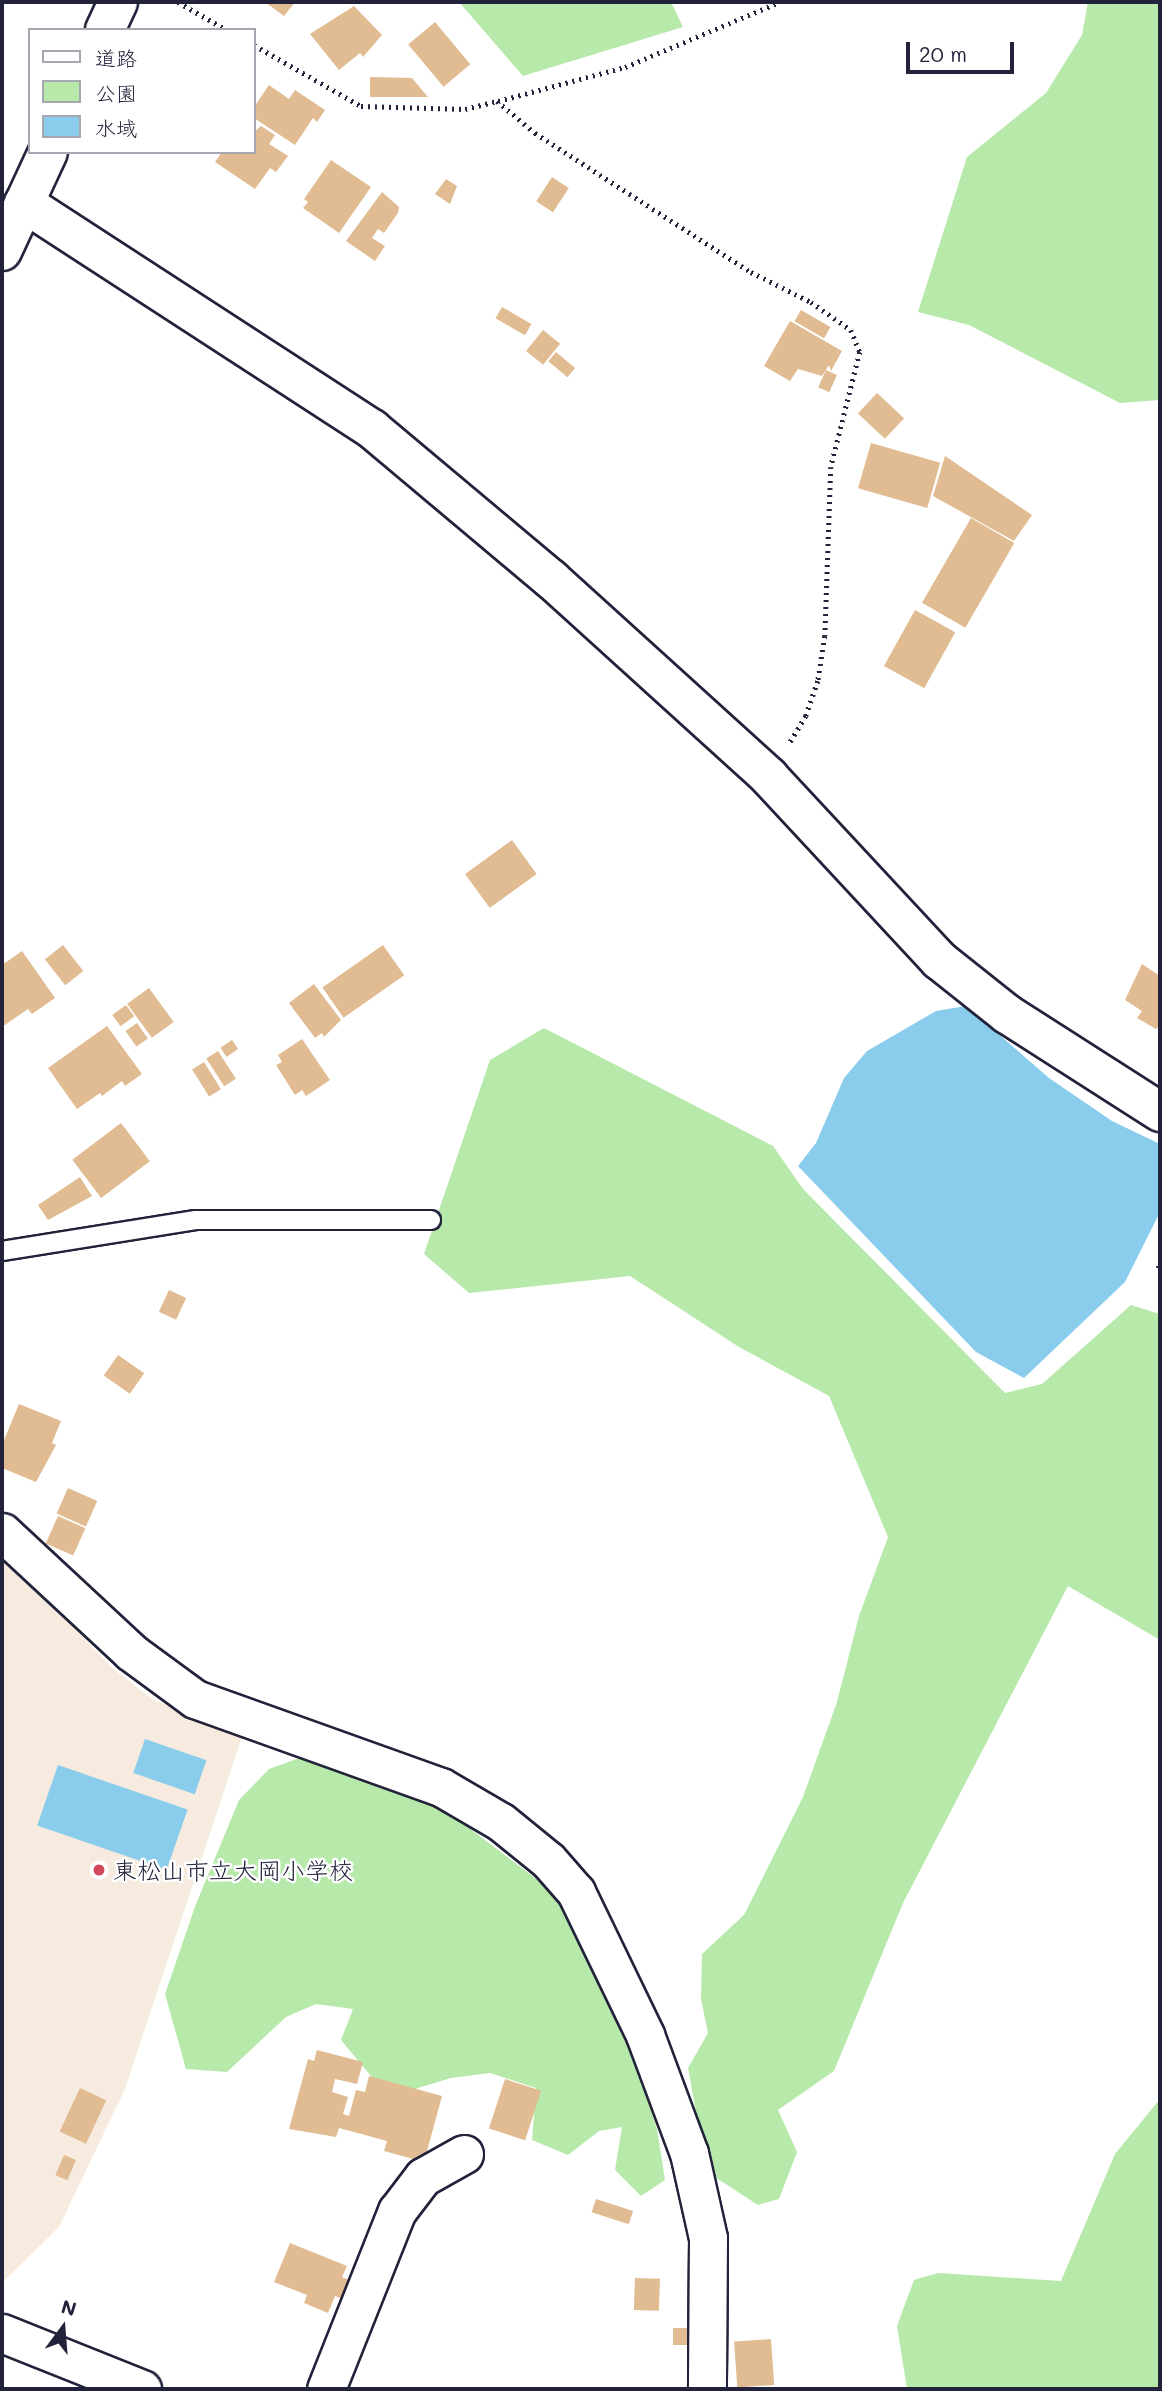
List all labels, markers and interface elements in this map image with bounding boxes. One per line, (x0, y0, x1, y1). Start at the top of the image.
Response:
legend (28, 28, 256, 154)
scale bar (910, 28, 1018, 72)
text: 20 m (919, 40, 967, 67)
text: 道路 (95, 44, 137, 71)
text: 公園 (95, 79, 137, 106)
text: 水域 (95, 114, 137, 141)
place label: 東松山市立大岡小学校 (113, 1856, 353, 1884)
marker: 東松山市立大岡小学校 (91, 1862, 107, 1878)
north arrow (28, 2293, 98, 2363)
text: N (59, 2293, 79, 2321)

